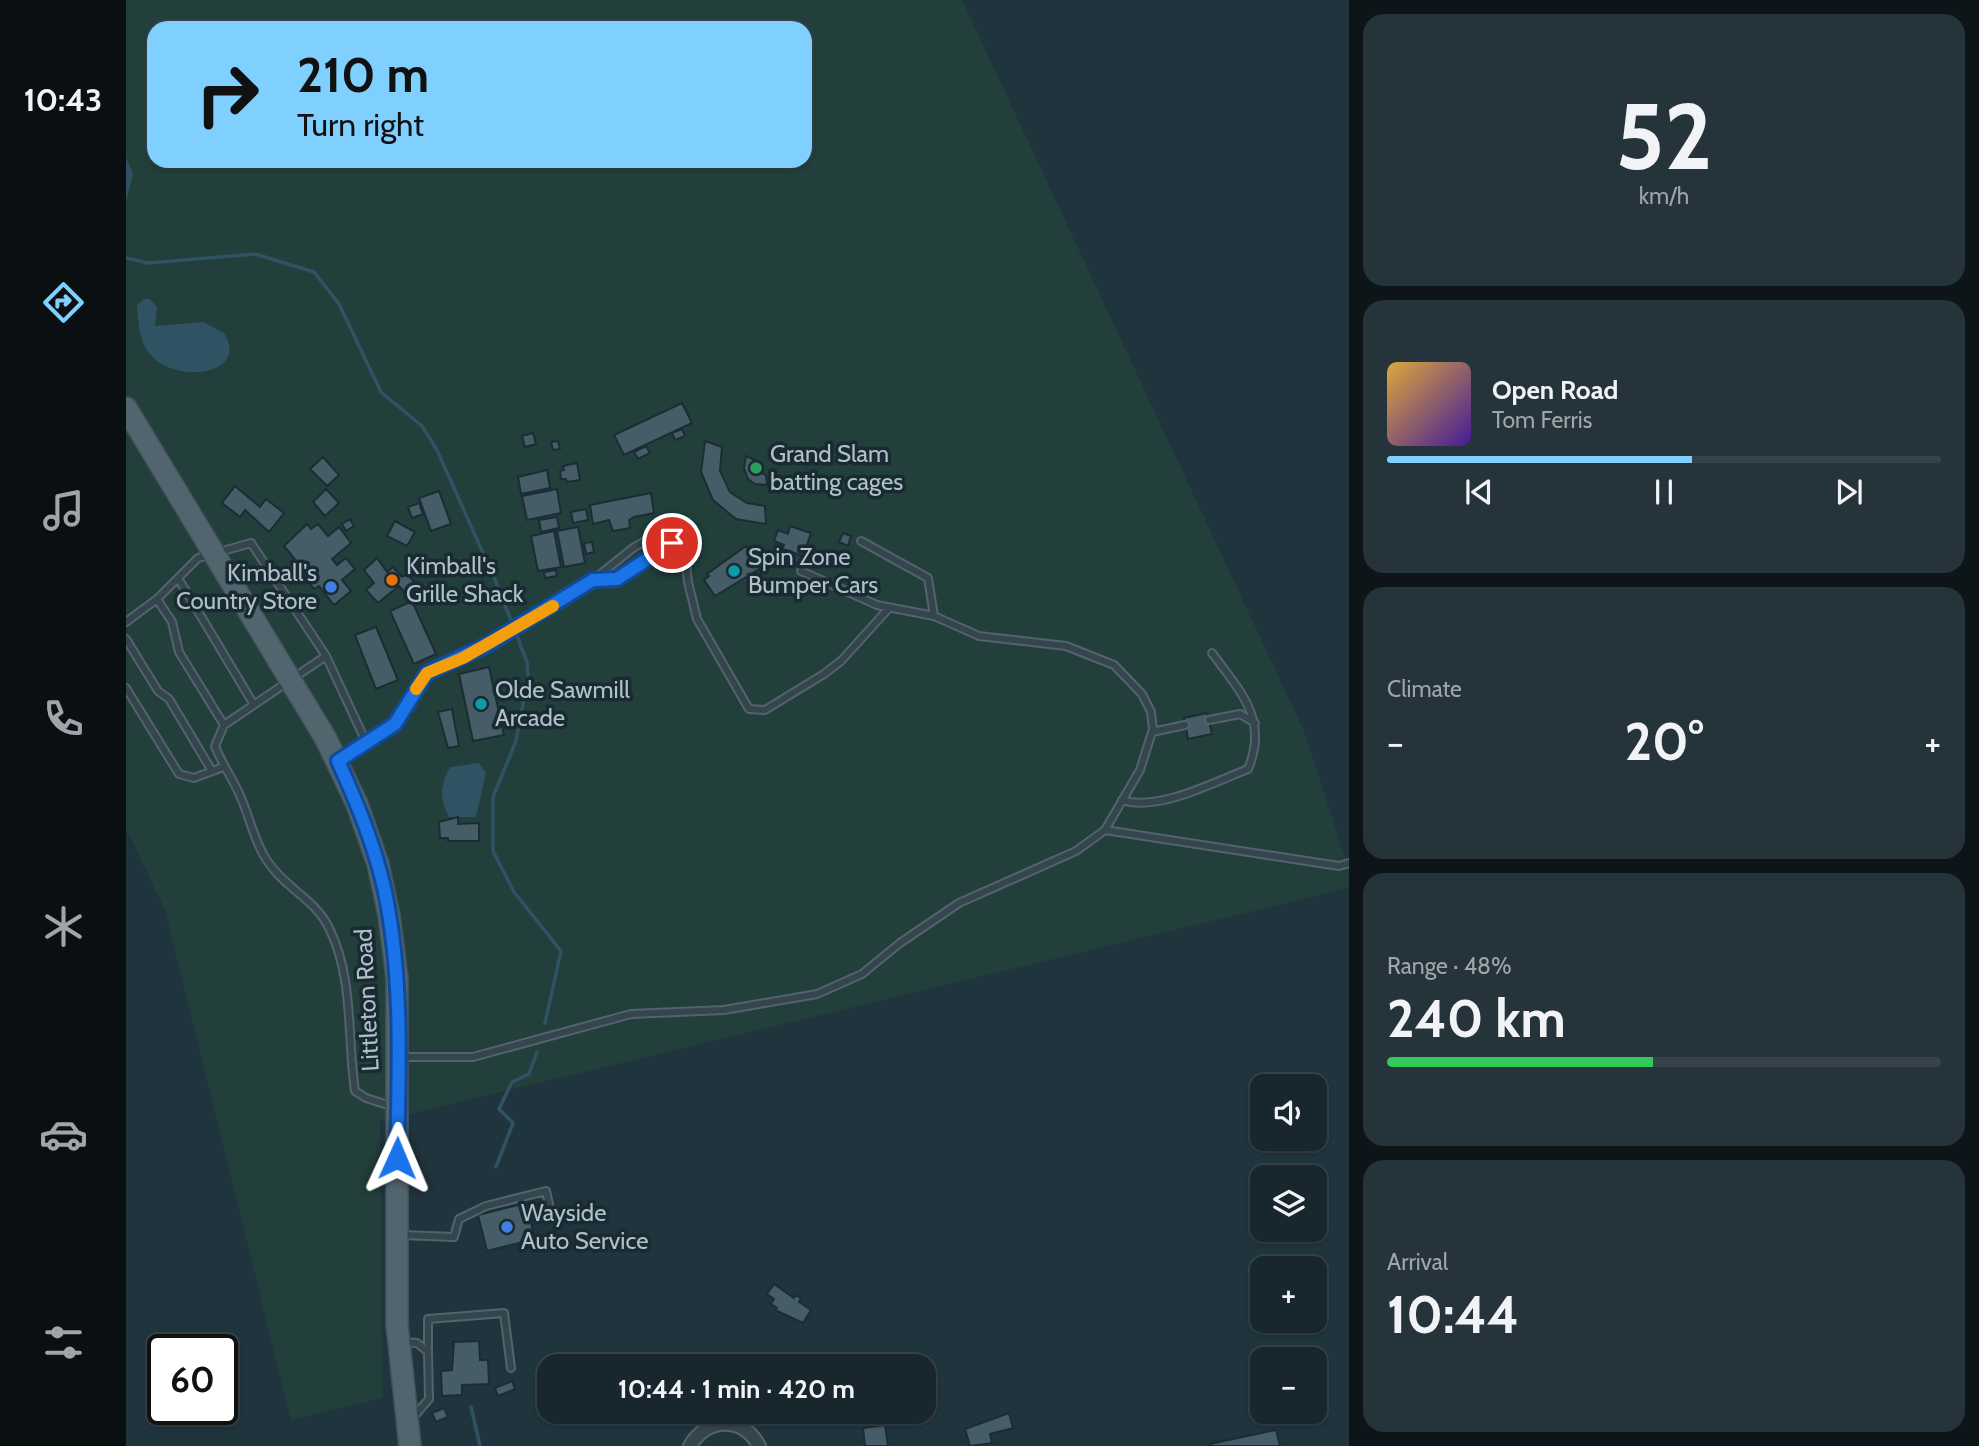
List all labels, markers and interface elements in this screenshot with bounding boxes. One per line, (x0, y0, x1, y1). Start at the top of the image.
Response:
text: 210 m (297, 45, 429, 104)
icon: right (182, 49, 273, 140)
text: 10:43 (24, 80, 102, 119)
text: 52 (1615, 81, 1713, 192)
text: Turn right (297, 105, 424, 144)
text: km/h (1639, 182, 1689, 210)
icon: directions (39, 278, 88, 327)
text: Open Road (1492, 374, 1618, 406)
text: Tom Ferris (1492, 406, 1592, 434)
place label: Grand Slam batting cages (770, 439, 903, 496)
marker: Grand Slam batting cages (748, 460, 764, 476)
icon: previous (1460, 473, 1498, 511)
icon: pause (1645, 473, 1683, 511)
icon: next (1830, 473, 1868, 511)
icon: music (39, 486, 88, 535)
pin (642, 513, 702, 573)
icon: arrive (653, 524, 691, 562)
place label: Spin Zone Bumper Cars (748, 542, 878, 599)
place label: Kimball's Grille Shack (406, 551, 524, 608)
place label: Kimball's Country Store (176, 558, 317, 615)
marker: Spin Zone Bumper Cars (726, 563, 742, 579)
marker: Kimball's Grille Shack (384, 572, 400, 588)
marker: Kimball's Country Store (323, 579, 339, 595)
place label: Olde Sawmill Arcade (495, 675, 630, 732)
text: Climate (1387, 675, 1462, 703)
icon: phone (39, 694, 88, 743)
marker: Olde Sawmill Arcade (473, 696, 489, 712)
text: 20° (1624, 710, 1704, 773)
text: − (1387, 719, 1404, 766)
text: + (1924, 719, 1941, 766)
icon: climate (39, 902, 88, 951)
street label: Littleton Road (348, 928, 385, 1072)
text: Range · 48% (1387, 952, 1512, 980)
text: 240 km (1387, 987, 1566, 1050)
map controls (1250, 1074, 1327, 1424)
button: sound (1250, 1074, 1327, 1151)
icon: car (39, 1110, 88, 1159)
position arrow (360, 1121, 434, 1195)
button: layers (1250, 1165, 1327, 1242)
place label: Wayside Auto Service (521, 1198, 648, 1255)
marker: Wayside Auto Service (499, 1219, 515, 1235)
text: Arrival (1387, 1248, 1448, 1276)
button: + (1250, 1256, 1327, 1333)
text: 10:44 (1387, 1283, 1519, 1346)
icon: filters (39, 1318, 88, 1367)
speed limit sign: 60 (147, 1334, 238, 1425)
button: − (1250, 1347, 1327, 1424)
text: 10:44 · 1 min · 420 m (618, 1373, 855, 1405)

